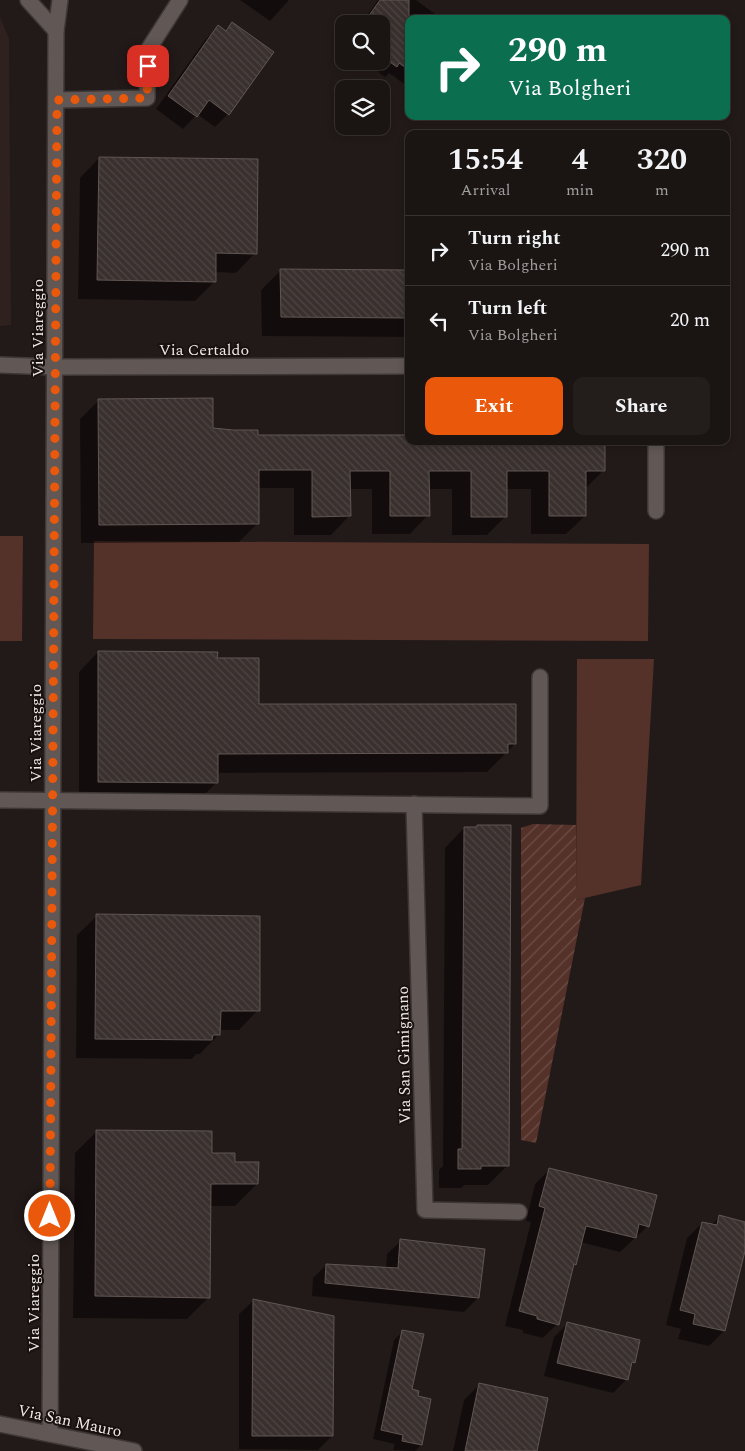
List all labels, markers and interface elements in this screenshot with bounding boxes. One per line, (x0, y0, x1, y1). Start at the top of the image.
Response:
map controls (335, 15, 390, 135)
button: search (335, 15, 390, 70)
text: 290 m (508, 24, 607, 77)
icon: right (425, 35, 490, 100)
pin (127, 45, 169, 87)
icon: arrive (134, 52, 162, 80)
text: Via Bolgheri (508, 72, 631, 105)
button: layers (335, 80, 390, 135)
text: 15:54 (448, 137, 523, 183)
text: 4 (571, 137, 588, 183)
text: 320 (637, 137, 687, 183)
text: Arrival (461, 178, 510, 202)
text: min (566, 178, 594, 202)
text: m (655, 178, 669, 202)
text: Turn right (468, 224, 561, 253)
text: 290 m (660, 236, 710, 265)
icon: right (425, 237, 453, 265)
text: Via Bolgheri (468, 253, 558, 277)
street label: Via Viareggio (26, 279, 50, 377)
text: Turn left (468, 294, 547, 323)
text: 20 m (670, 306, 710, 335)
icon: left (425, 307, 453, 335)
text: Via Bolgheri (468, 323, 558, 347)
street label: Via Certaldo (159, 338, 249, 362)
button: Exit (425, 377, 563, 435)
button: Share (573, 377, 710, 435)
street label: Via Viareggio (24, 684, 48, 782)
street label: Via San Gimignano (391, 986, 417, 1124)
position arrow (23, 1189, 75, 1241)
street label: Via Viareggio (22, 1254, 46, 1352)
street label: Via San Mauro (16, 1398, 124, 1444)

